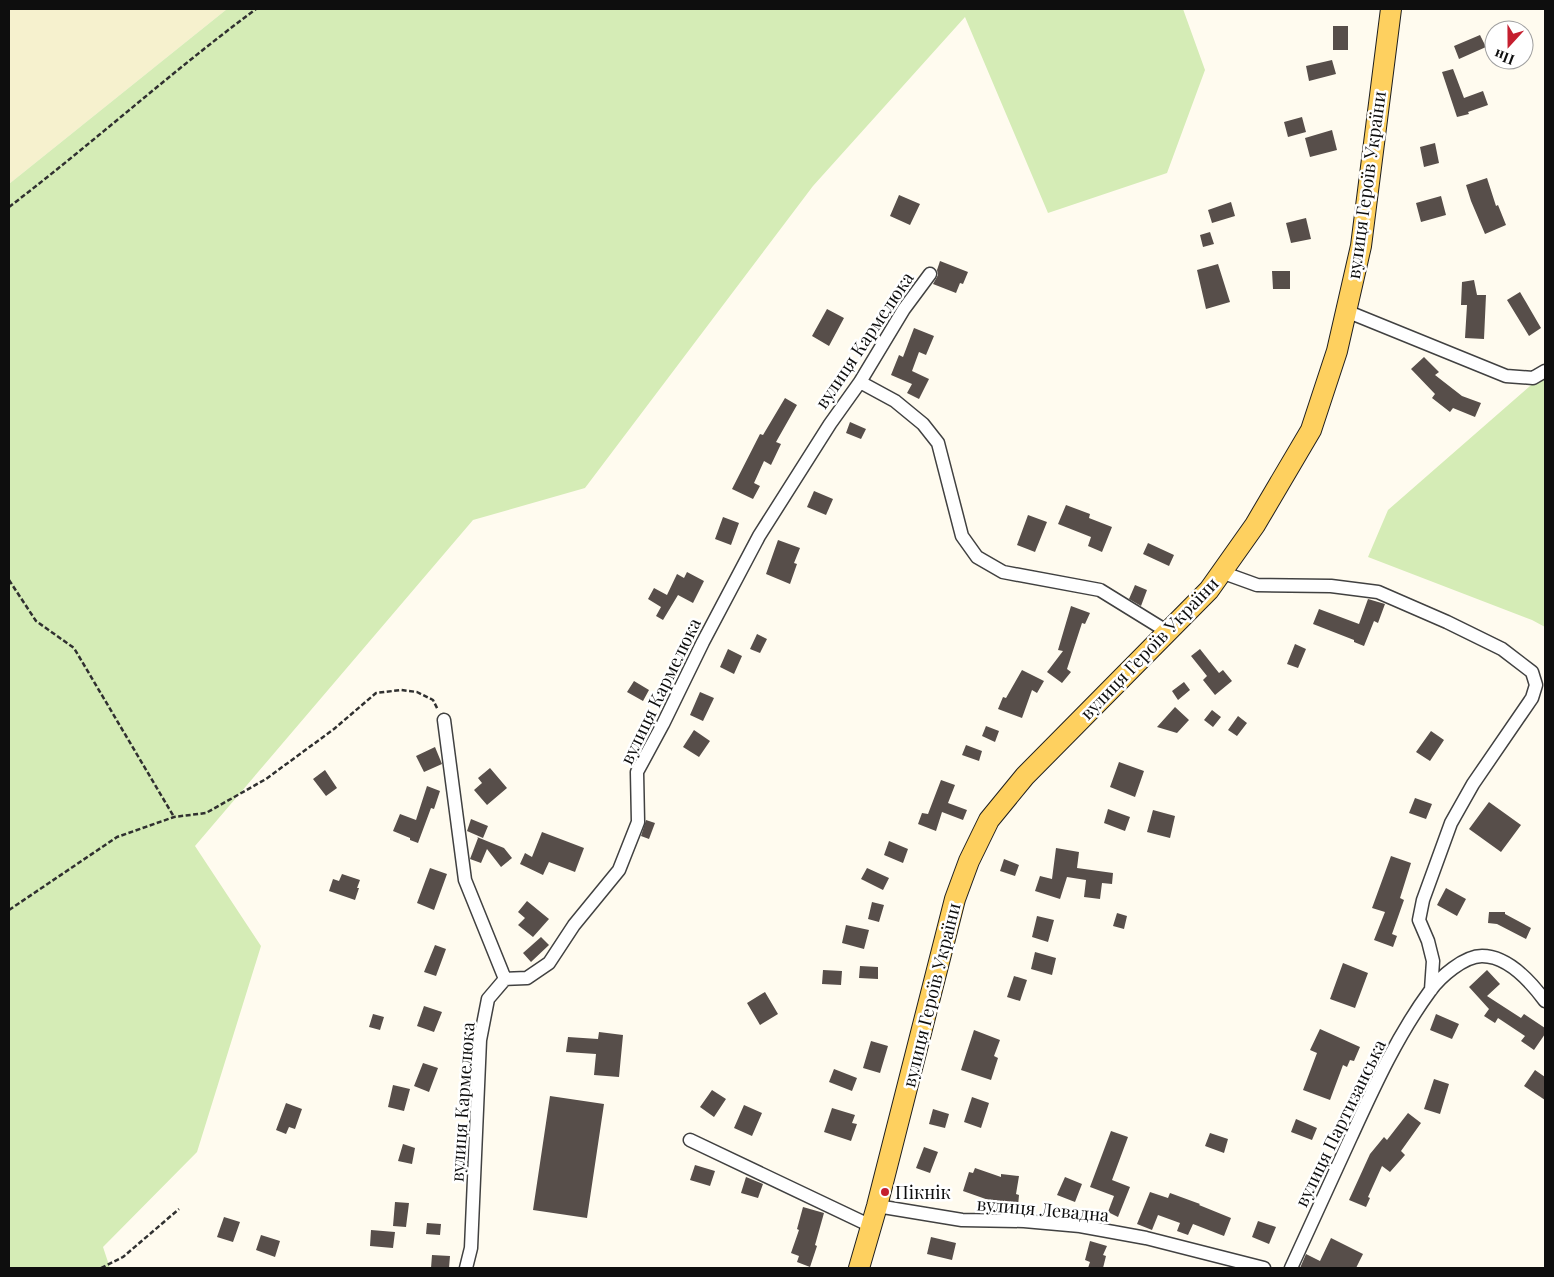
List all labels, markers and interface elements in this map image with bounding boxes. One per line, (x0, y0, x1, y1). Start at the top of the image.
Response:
north arrow (1484, 20, 1534, 70)
text: Пн (1491, 45, 1517, 70)
street label: вулиця Героїв України (1341, 90, 1391, 280)
street label: вулиця Кармелюка (809, 267, 919, 413)
street label: вулиця Героїв України (1075, 572, 1223, 724)
street label: вулиця Кармелюка (614, 614, 706, 768)
street label: вулиця Героїв України (896, 900, 966, 1090)
street label: вулиця Кармелюка (444, 1021, 480, 1183)
street label: вулиця Партизанська (1289, 1035, 1391, 1211)
place label: Пікнік (895, 1180, 951, 1204)
marker: Пікнік (879, 1186, 891, 1198)
street label: вулиця Левадна (976, 1191, 1110, 1227)

